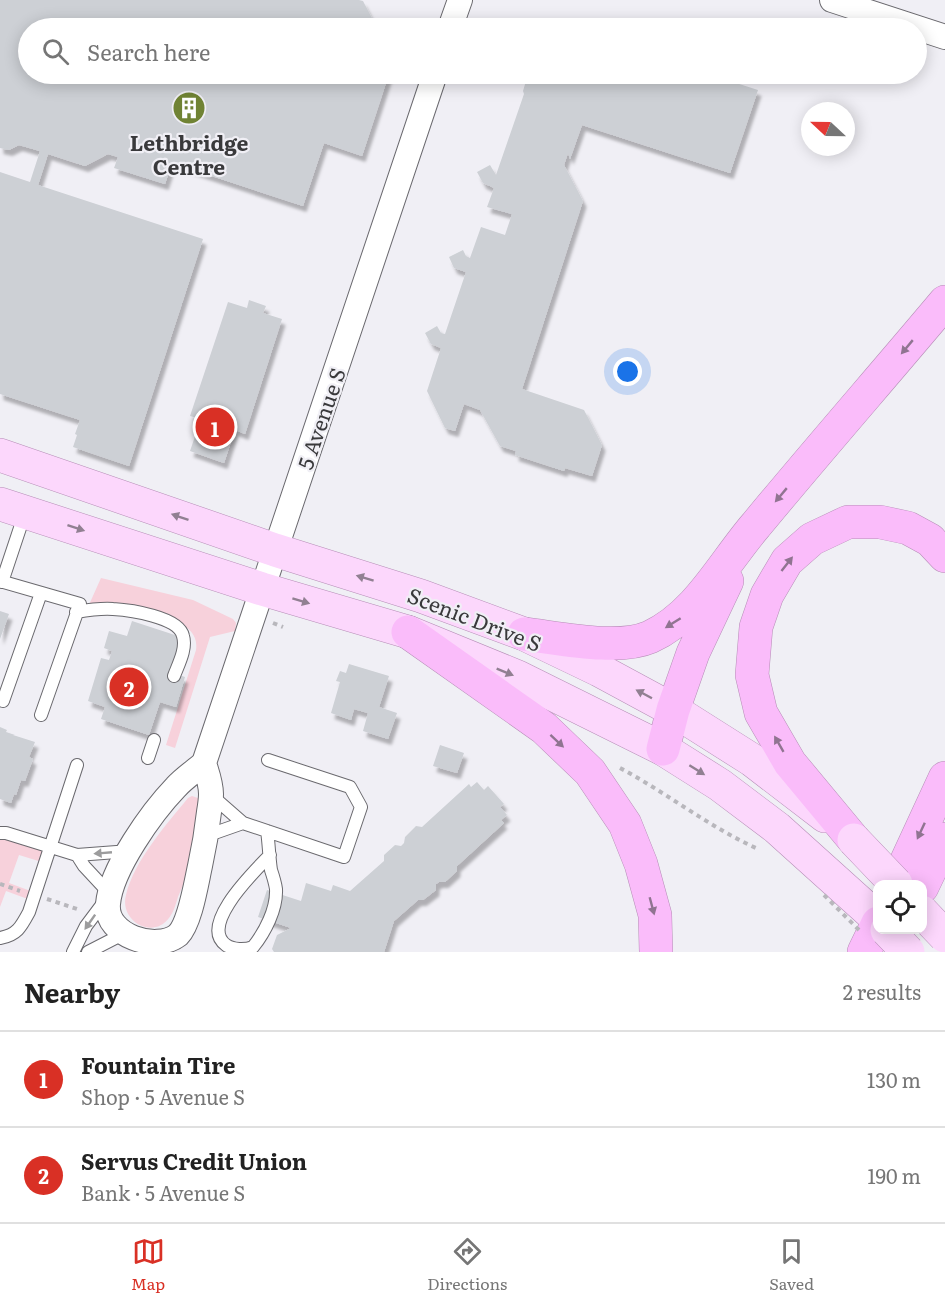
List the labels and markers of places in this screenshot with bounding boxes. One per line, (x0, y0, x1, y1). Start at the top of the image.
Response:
building icon: Lethbridge Centre (171, 90, 207, 126)
place label: Lethbridge Centre (130, 126, 248, 181)
pin: 1 (196, 404, 234, 450)
pin: 2 (110, 664, 148, 710)

